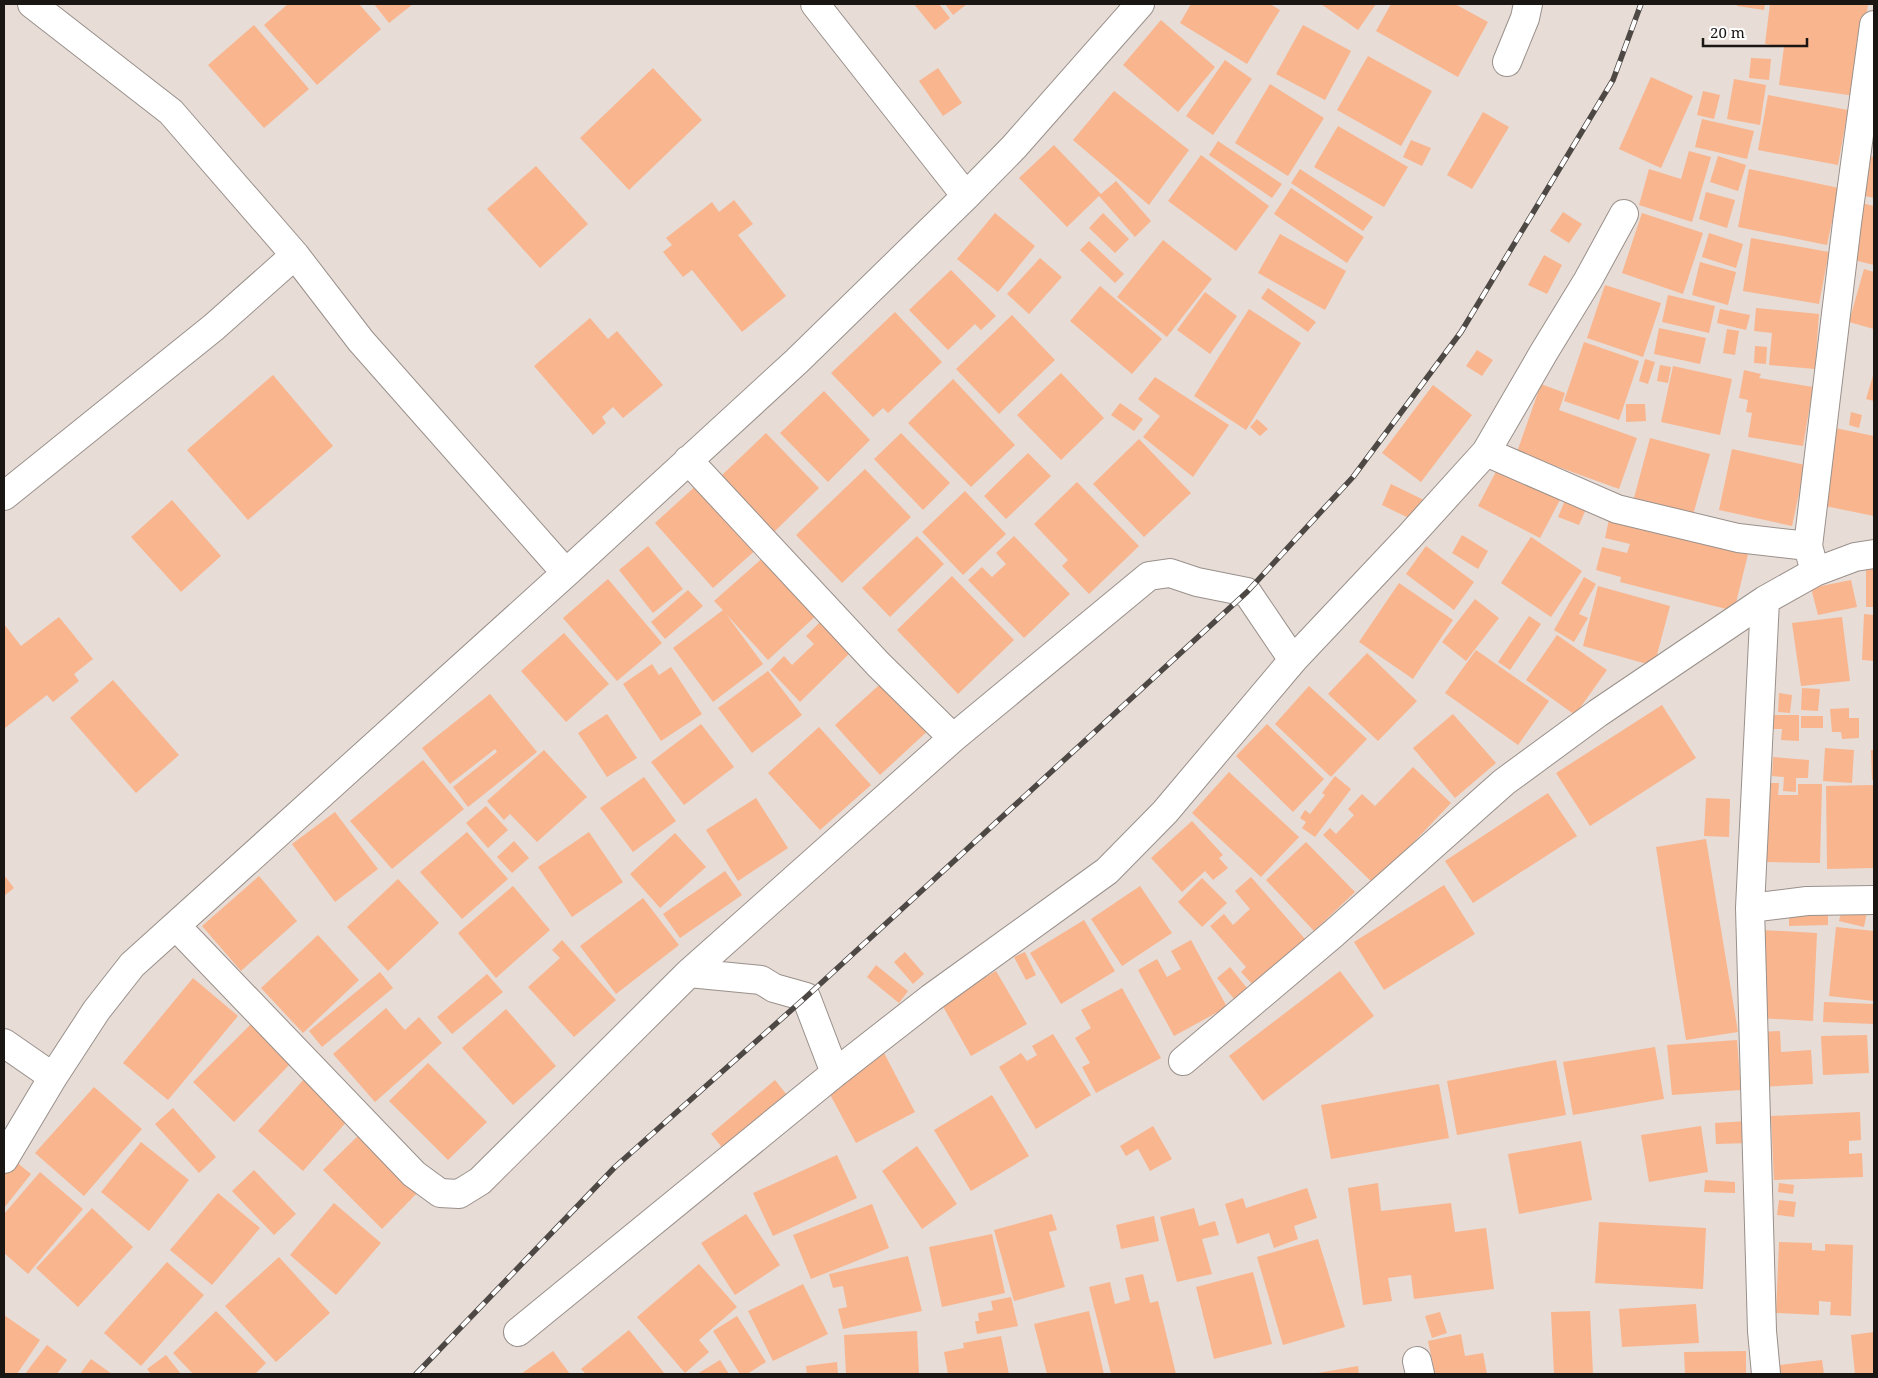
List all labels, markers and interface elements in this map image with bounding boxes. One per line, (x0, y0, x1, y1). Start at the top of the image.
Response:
scale bar (1703, 15, 1807, 47)
text: 20 m (1710, 22, 1745, 42)

